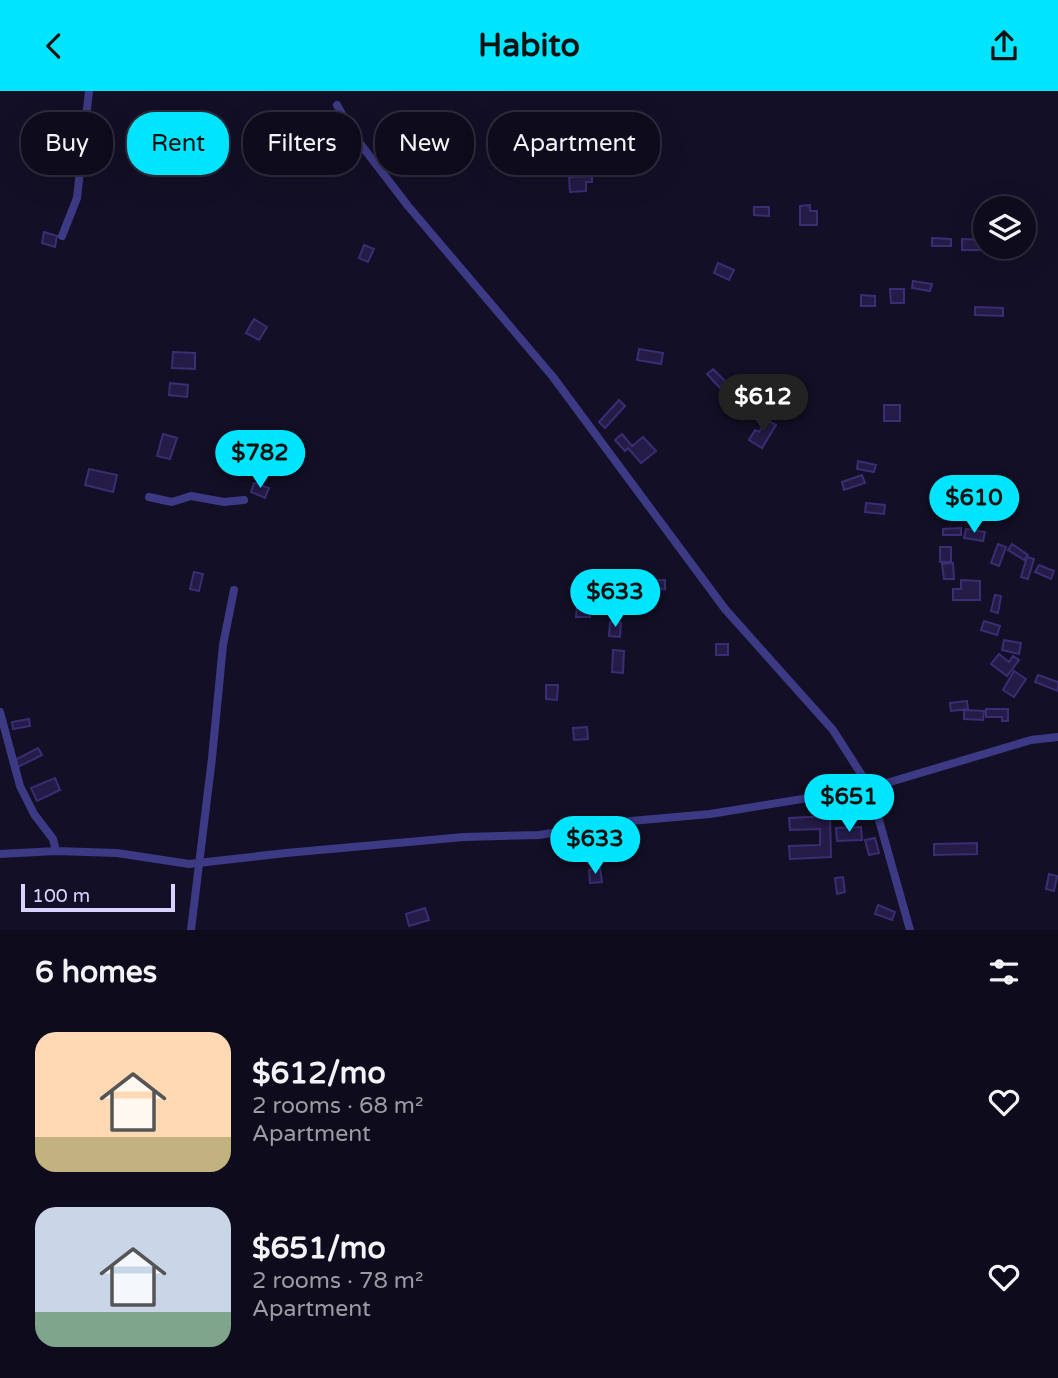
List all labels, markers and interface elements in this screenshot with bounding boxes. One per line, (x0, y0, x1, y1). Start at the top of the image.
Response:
icon: back (35, 27, 73, 65)
text: Habito (478, 27, 580, 65)
icon: share (985, 27, 1023, 65)
chip: Buy (21, 112, 113, 175)
chip: Rent (127, 112, 229, 175)
chip: Filters (243, 112, 361, 175)
chip: New (375, 112, 474, 175)
chip: Apartment (488, 112, 660, 175)
map controls (973, 196, 1036, 259)
button: layers (973, 196, 1036, 259)
pin: $612 (722, 375, 804, 434)
text: $612 (734, 383, 792, 411)
pin: $782 (219, 431, 301, 490)
text: $782 (231, 439, 289, 467)
pin: $610 (933, 475, 1015, 535)
text: $610 (945, 484, 1003, 512)
pin: $633 (574, 569, 656, 629)
text: $633 (586, 578, 644, 606)
pin: $651 (808, 775, 890, 834)
text: $651 (820, 783, 878, 811)
pin: $633 (554, 817, 636, 876)
text: $633 (566, 825, 624, 853)
scale bar (21, 881, 175, 913)
text: 100 m (32, 885, 90, 907)
icon: filters (985, 953, 1023, 991)
text: 6 homes (35, 954, 157, 991)
text: $612/mo (252, 1055, 386, 1092)
icon: home (91, 1060, 175, 1144)
icon: heart (985, 1083, 1023, 1121)
text: 2 rooms · 68 m² (252, 1092, 423, 1120)
text: Apartment (252, 1120, 371, 1148)
text: $651/mo (252, 1230, 386, 1267)
icon: home (91, 1235, 175, 1319)
icon: heart (985, 1258, 1023, 1296)
text: 2 rooms · 78 m² (252, 1267, 423, 1295)
text: Apartment (252, 1295, 371, 1323)

